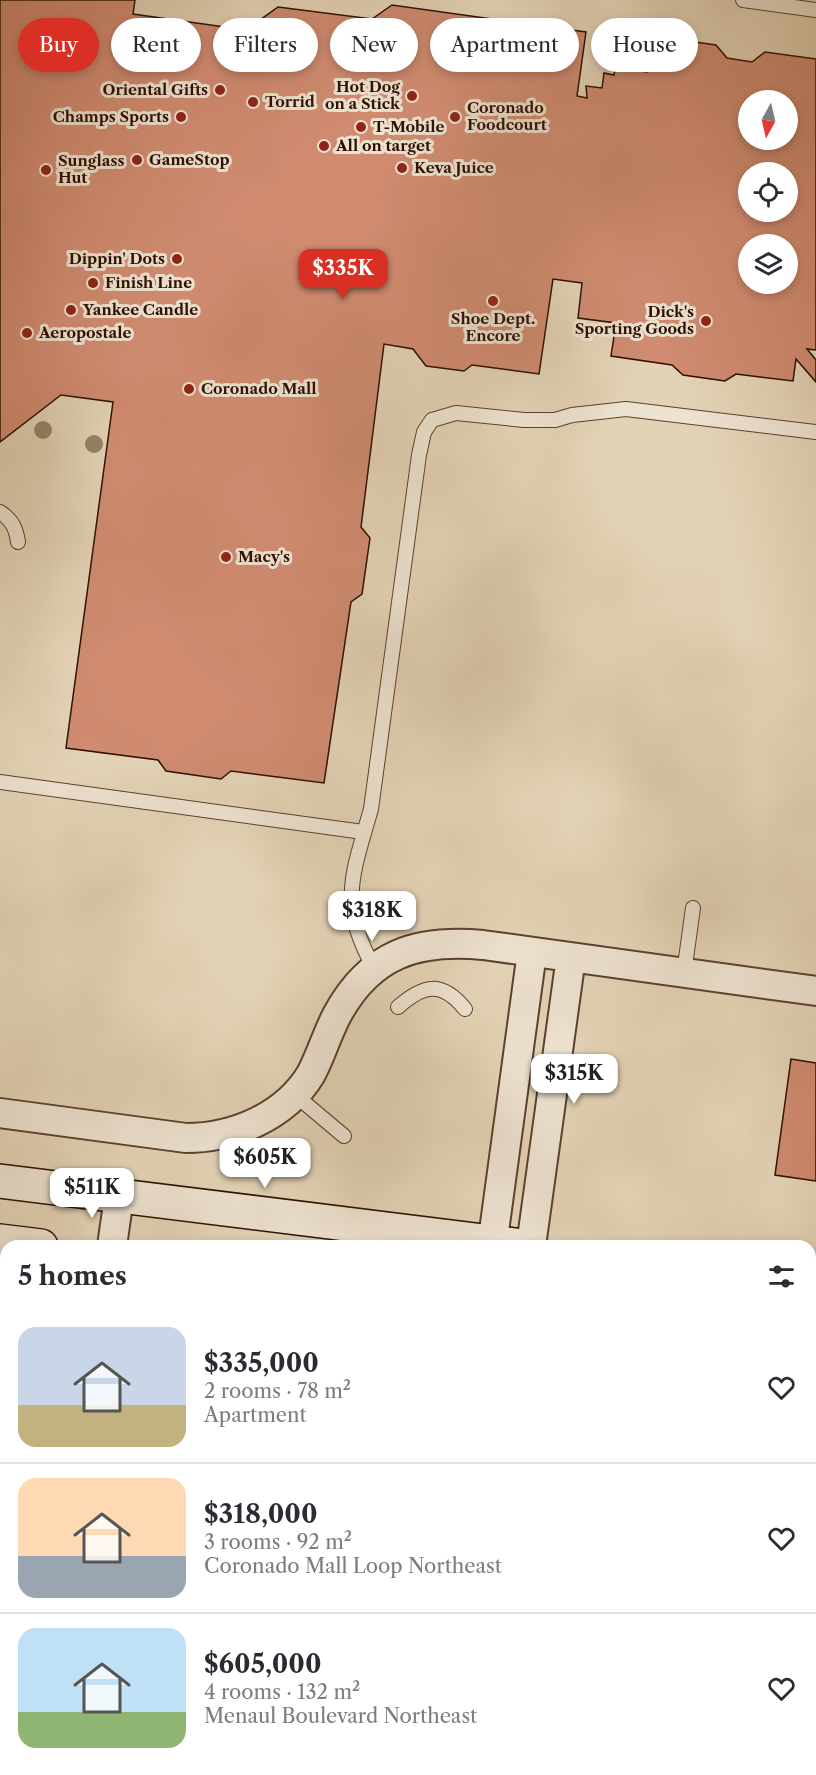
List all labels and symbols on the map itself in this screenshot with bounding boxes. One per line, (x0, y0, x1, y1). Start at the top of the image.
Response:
place label: Hot Dog on a Stick (325, 77, 401, 113)
place label: Oriental Gifts (102, 80, 208, 99)
marker: Oriental Gifts (213, 83, 227, 97)
marker: Hot Dog on a Stick (405, 89, 419, 103)
north arrow (738, 90, 798, 150)
place label: Torrid (265, 92, 315, 111)
marker: Torrid (246, 95, 260, 109)
place label: Coronado Foodcourt (467, 98, 547, 134)
place label: Champs Sports (53, 107, 169, 126)
marker: Champs Sports (174, 110, 188, 124)
marker: Coronado Foodcourt (448, 110, 462, 124)
place label: T-Mobile (373, 117, 444, 136)
marker: T-Mobile (354, 120, 368, 134)
place label: All on target (335, 136, 431, 155)
marker: All on target (317, 139, 331, 153)
place label: GameStop (149, 150, 230, 169)
place label: Sunglass Hut (58, 151, 124, 187)
marker: GameStop (130, 153, 144, 167)
place label: Keva Juice (414, 158, 494, 177)
marker: Keva Juice (395, 161, 409, 175)
marker: Sunglass Hut (39, 163, 53, 177)
place label: Dippin' Dots (69, 249, 165, 268)
pin: $335K (301, 249, 385, 300)
marker: Dippin' Dots (170, 252, 184, 266)
place label: Finish Line (105, 273, 192, 292)
marker: Finish Line (86, 276, 100, 290)
marker: Shoe Dept. Encore (486, 294, 500, 308)
place label: Yankee Candle (82, 300, 198, 319)
place label: Dick's Sporting Goods (575, 302, 694, 338)
marker: Yankee Candle (64, 303, 78, 317)
place label: Shoe Dept. Encore (451, 309, 535, 345)
marker: Dick's Sporting Goods (699, 314, 713, 328)
place label: Aeropostale (38, 323, 131, 342)
marker: Aeropostale (20, 326, 34, 340)
place label: Coronado Mall (201, 379, 317, 398)
marker: Coronado Mall (182, 382, 196, 396)
place label: Macy's (238, 547, 290, 566)
marker: Macy's (219, 550, 233, 564)
pin: $318K (330, 891, 414, 942)
pin: $315K (532, 1054, 616, 1105)
pin: $605K (223, 1138, 307, 1189)
pin: $511K (50, 1168, 134, 1219)

